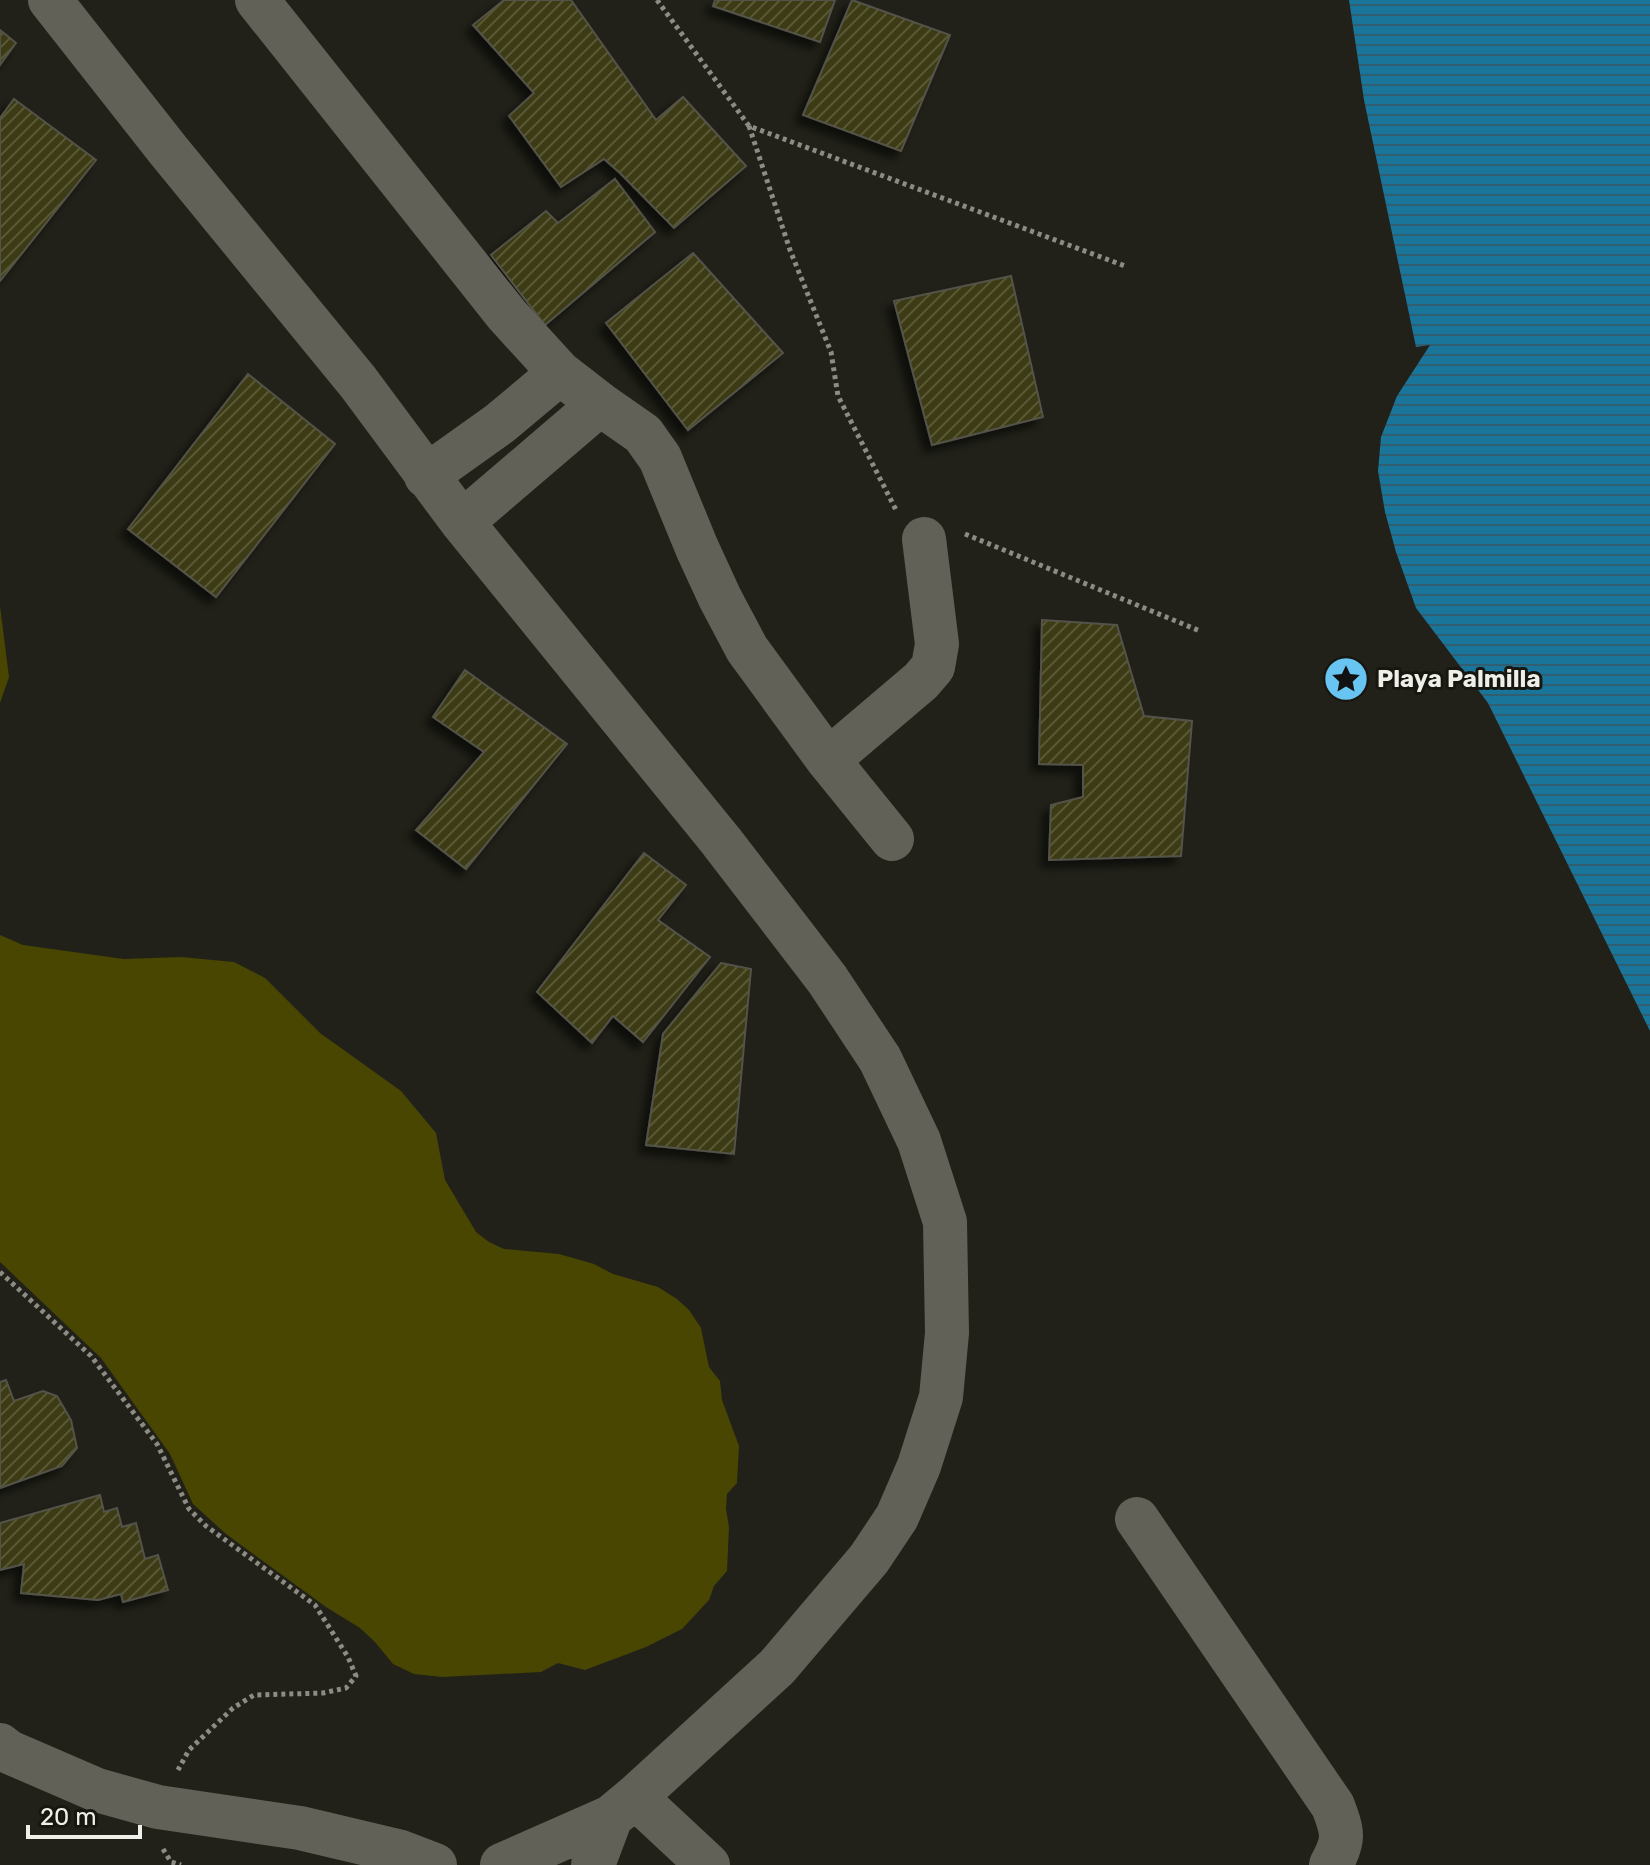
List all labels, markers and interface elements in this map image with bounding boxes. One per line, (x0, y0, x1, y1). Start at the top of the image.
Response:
place icon: Playa Palmilla (1322, 655, 1370, 703)
place label: Playa Palmilla (1377, 665, 1541, 693)
scale bar (28, 1789, 140, 1839)
text: 20 m (40, 1803, 97, 1831)

